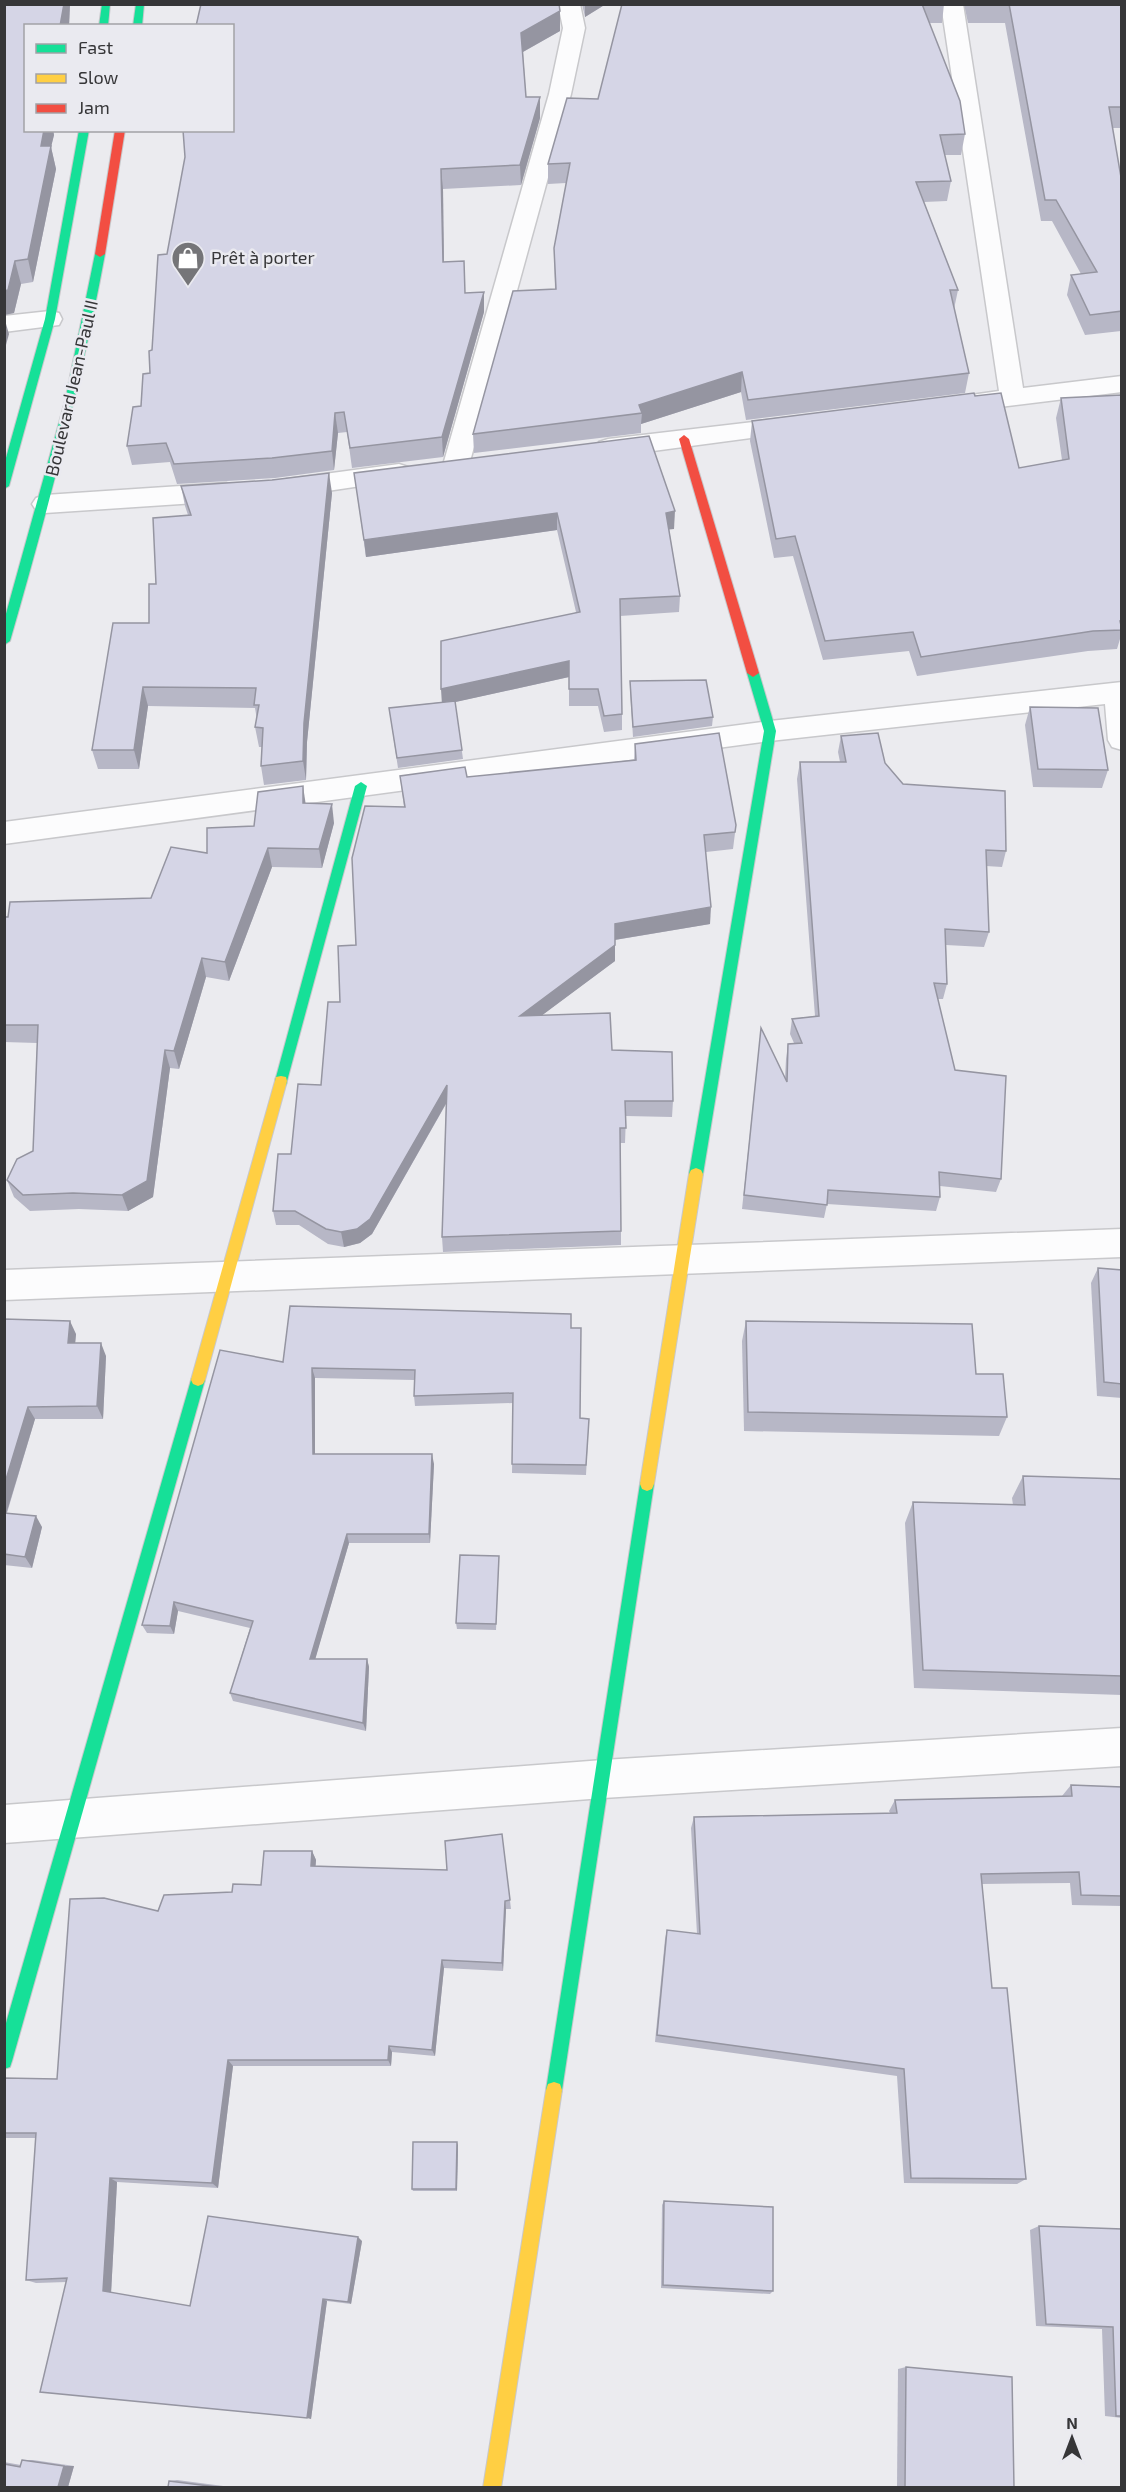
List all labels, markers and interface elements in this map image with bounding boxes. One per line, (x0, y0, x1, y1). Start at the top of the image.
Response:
legend (24, 24, 234, 132)
text: Fast (78, 36, 113, 58)
text: Slow (78, 66, 119, 88)
text: Jam (78, 96, 110, 118)
shop icon: Prêt à porter (170, 240, 206, 287)
place label: Prêt à porter (211, 246, 315, 268)
street label: Boulevard Jean-Paul II (40, 298, 102, 478)
north arrow (1042, 2408, 1102, 2468)
text: N (1066, 2413, 1078, 2432)

